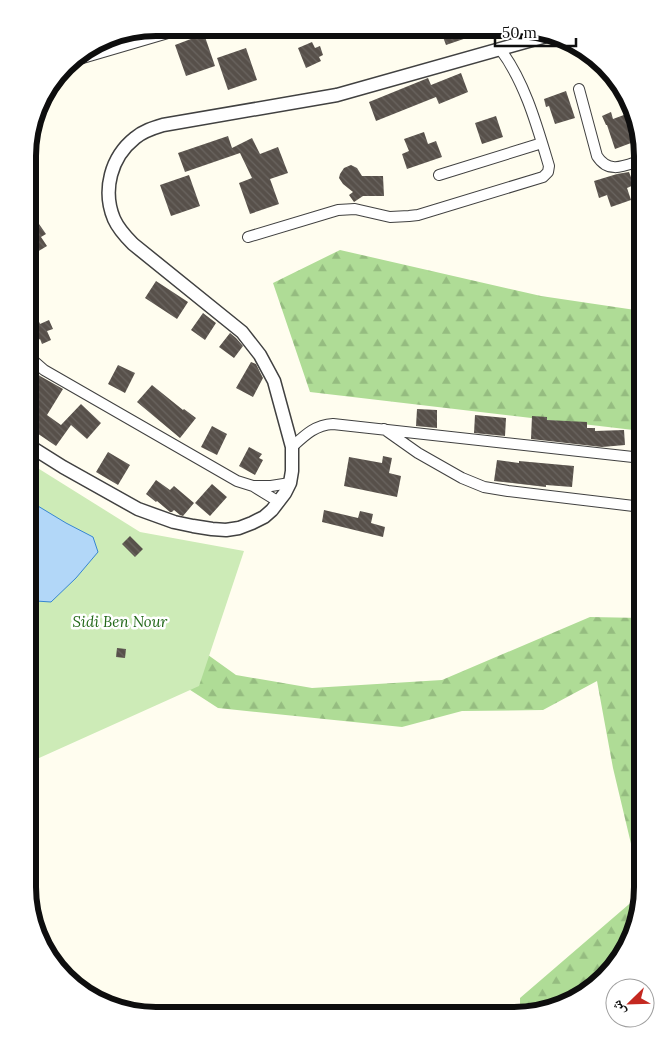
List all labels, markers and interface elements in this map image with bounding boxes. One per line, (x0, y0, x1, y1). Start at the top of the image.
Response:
scale bar (495, 15, 576, 47)
text: 50 m (502, 23, 537, 42)
park label: Sidi Ben Nour (73, 612, 168, 631)
north arrow (605, 978, 655, 1028)
text: ش (607, 998, 629, 1018)

